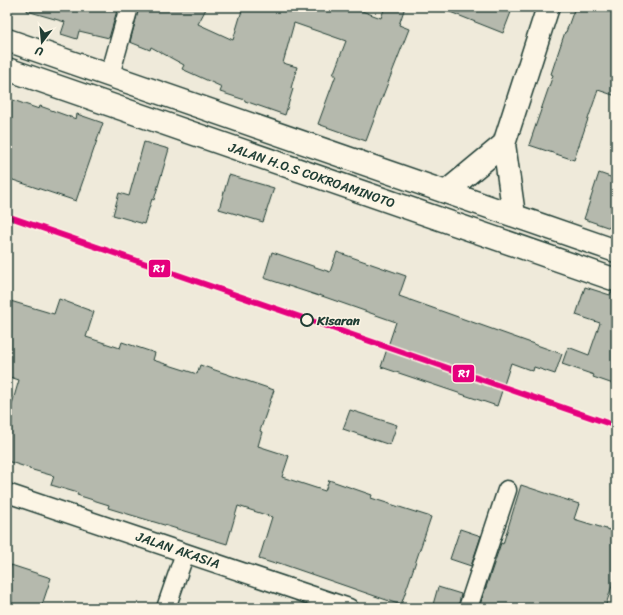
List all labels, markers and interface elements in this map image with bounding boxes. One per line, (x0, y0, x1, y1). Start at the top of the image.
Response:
north arrow (22, 22, 62, 62)
text: U (33, 41, 46, 61)
street label: JALAN H.O.S COKROAMINOTO (225, 135, 399, 214)
line badge: R1 (148, 259, 171, 278)
text: R1 (152, 259, 165, 278)
place label: Kisaran (316, 309, 361, 332)
marker: Kisaran (300, 313, 314, 327)
line badge: R1 (452, 364, 475, 383)
text: R1 (457, 364, 470, 383)
street label: JALAN AKASIA (132, 525, 223, 575)

